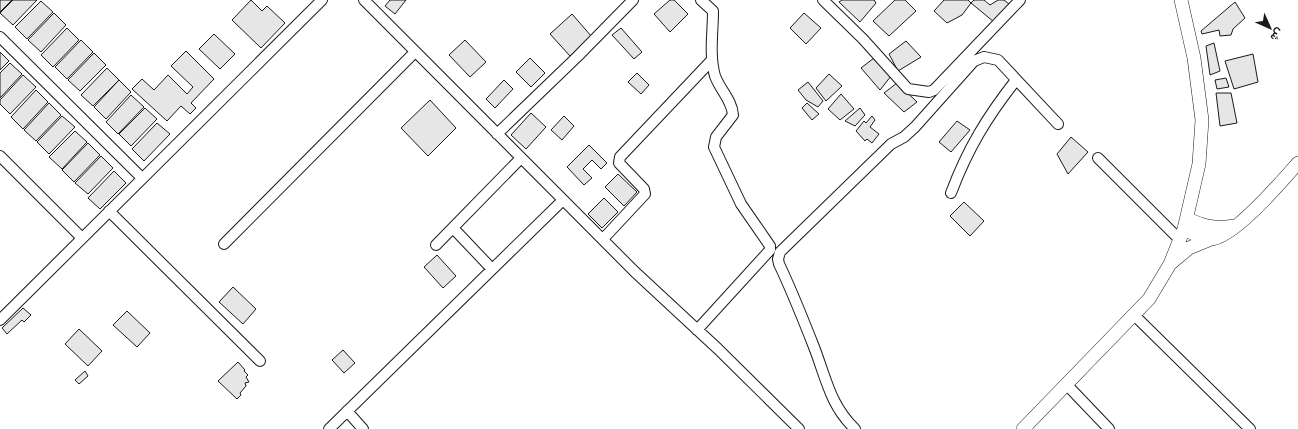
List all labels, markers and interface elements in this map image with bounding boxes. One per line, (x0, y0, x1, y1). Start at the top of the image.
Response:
north arrow (1250, 8, 1290, 48)
text: ش (1267, 25, 1286, 44)

